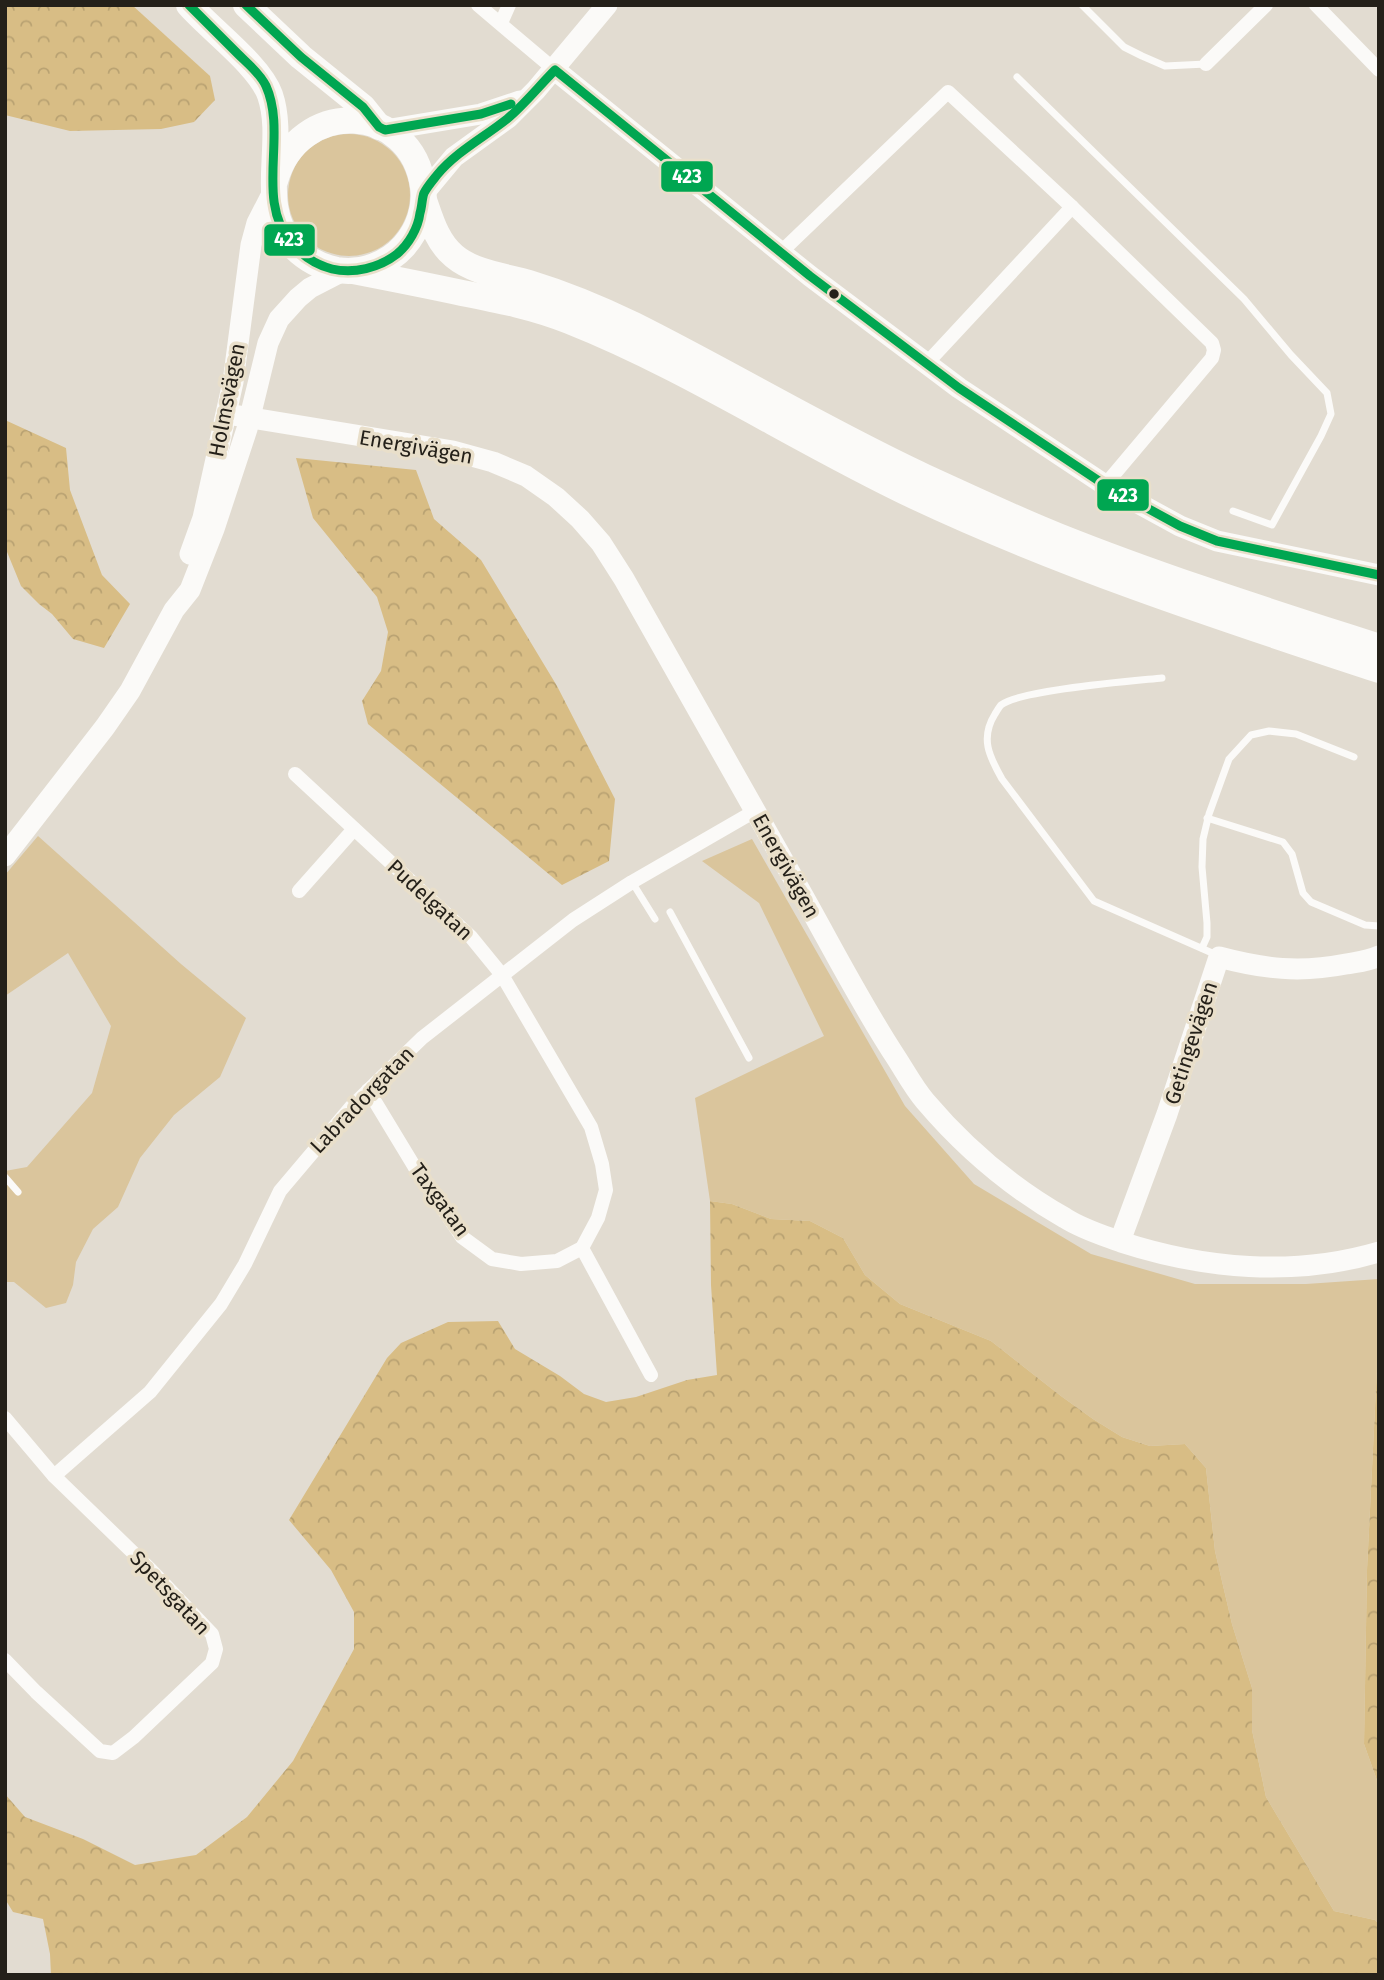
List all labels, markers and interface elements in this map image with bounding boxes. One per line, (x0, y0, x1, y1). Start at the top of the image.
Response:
line badge: 423 (660, 160, 714, 193)
text: 423 (672, 165, 702, 188)
line badge: 423 (263, 223, 316, 257)
text: 423 (274, 228, 304, 251)
unlabelled marker (827, 287, 841, 301)
street label: Holmsvägen (203, 341, 251, 459)
street label: Energivägen (357, 424, 475, 470)
line badge: 423 (1096, 478, 1150, 512)
text: 423 (1108, 484, 1138, 507)
street label: Energivägen (747, 809, 825, 923)
street label: Pudelgatan (382, 854, 478, 946)
street label: Getingevägen (1159, 978, 1223, 1108)
street label: Labradorgatan (304, 1041, 420, 1159)
street label: Taxgatan (405, 1158, 475, 1242)
street label: Spetsgatan (124, 1545, 216, 1641)

